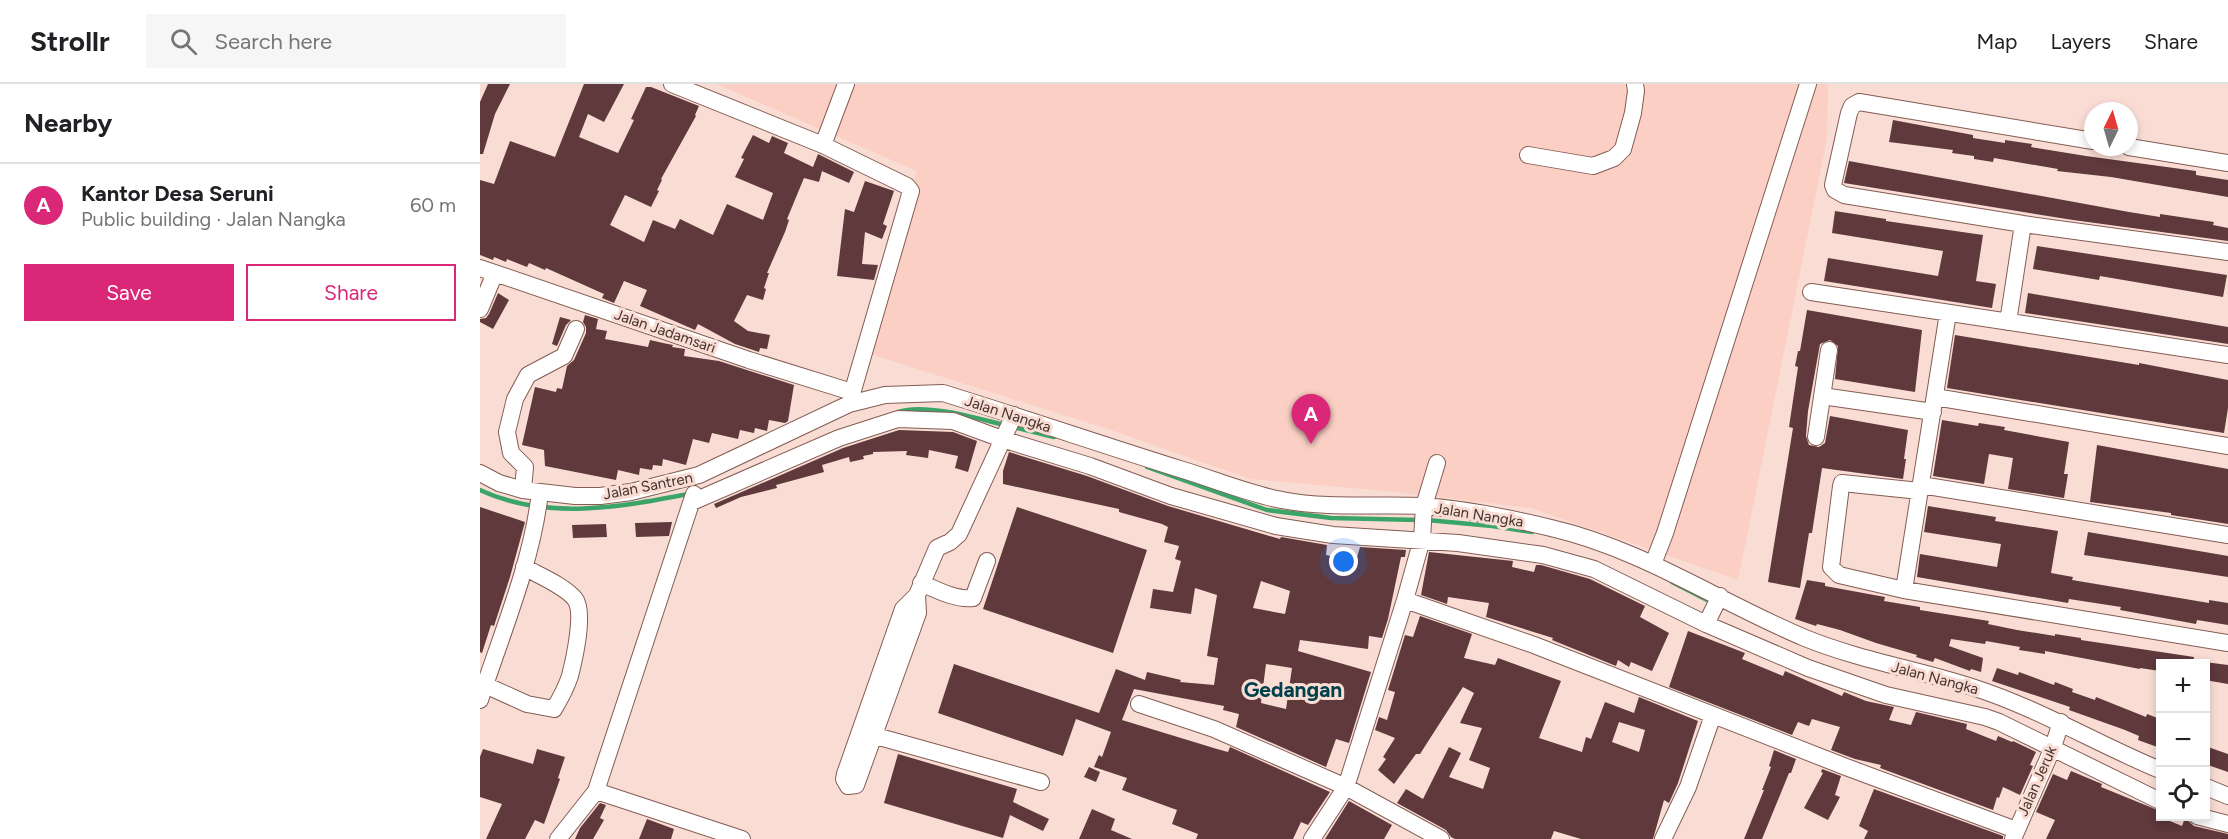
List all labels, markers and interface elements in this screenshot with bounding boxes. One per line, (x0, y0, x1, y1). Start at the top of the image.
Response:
search box (146, 14, 566, 68)
text: Strollr (30, 24, 110, 58)
icon: search (167, 25, 200, 58)
text: Search here (215, 28, 332, 55)
text: Map (1977, 29, 2017, 54)
text: Layers (2050, 29, 2111, 54)
text: Share (2144, 29, 2198, 54)
north arrow (2084, 102, 2138, 156)
text: Nearby (24, 107, 112, 139)
text: Kantor Desa Seruni (81, 180, 274, 207)
text: A (36, 193, 51, 217)
text: 60 m (410, 193, 456, 217)
text: Public building · Jalan Nangka (81, 207, 346, 231)
button: Save (24, 264, 234, 321)
button: Share (246, 264, 456, 321)
street label: Jalan Jadamsari (612, 305, 718, 357)
street label: Jalan Nangka (963, 392, 1053, 436)
pin: A (1292, 394, 1330, 444)
street label: Jalan Santren (602, 468, 694, 504)
street label: Jalan Nangka (1433, 499, 1525, 531)
your location (1329, 547, 1358, 576)
street label: Jalan Nangka (1889, 658, 1981, 698)
map controls (2156, 659, 2210, 821)
button: + (2156, 659, 2210, 713)
district label: Gedangan (1244, 677, 1342, 702)
button: − (2156, 713, 2210, 767)
street label: Jalan Jeruk (2014, 742, 2061, 819)
button: locate (2156, 767, 2210, 821)

